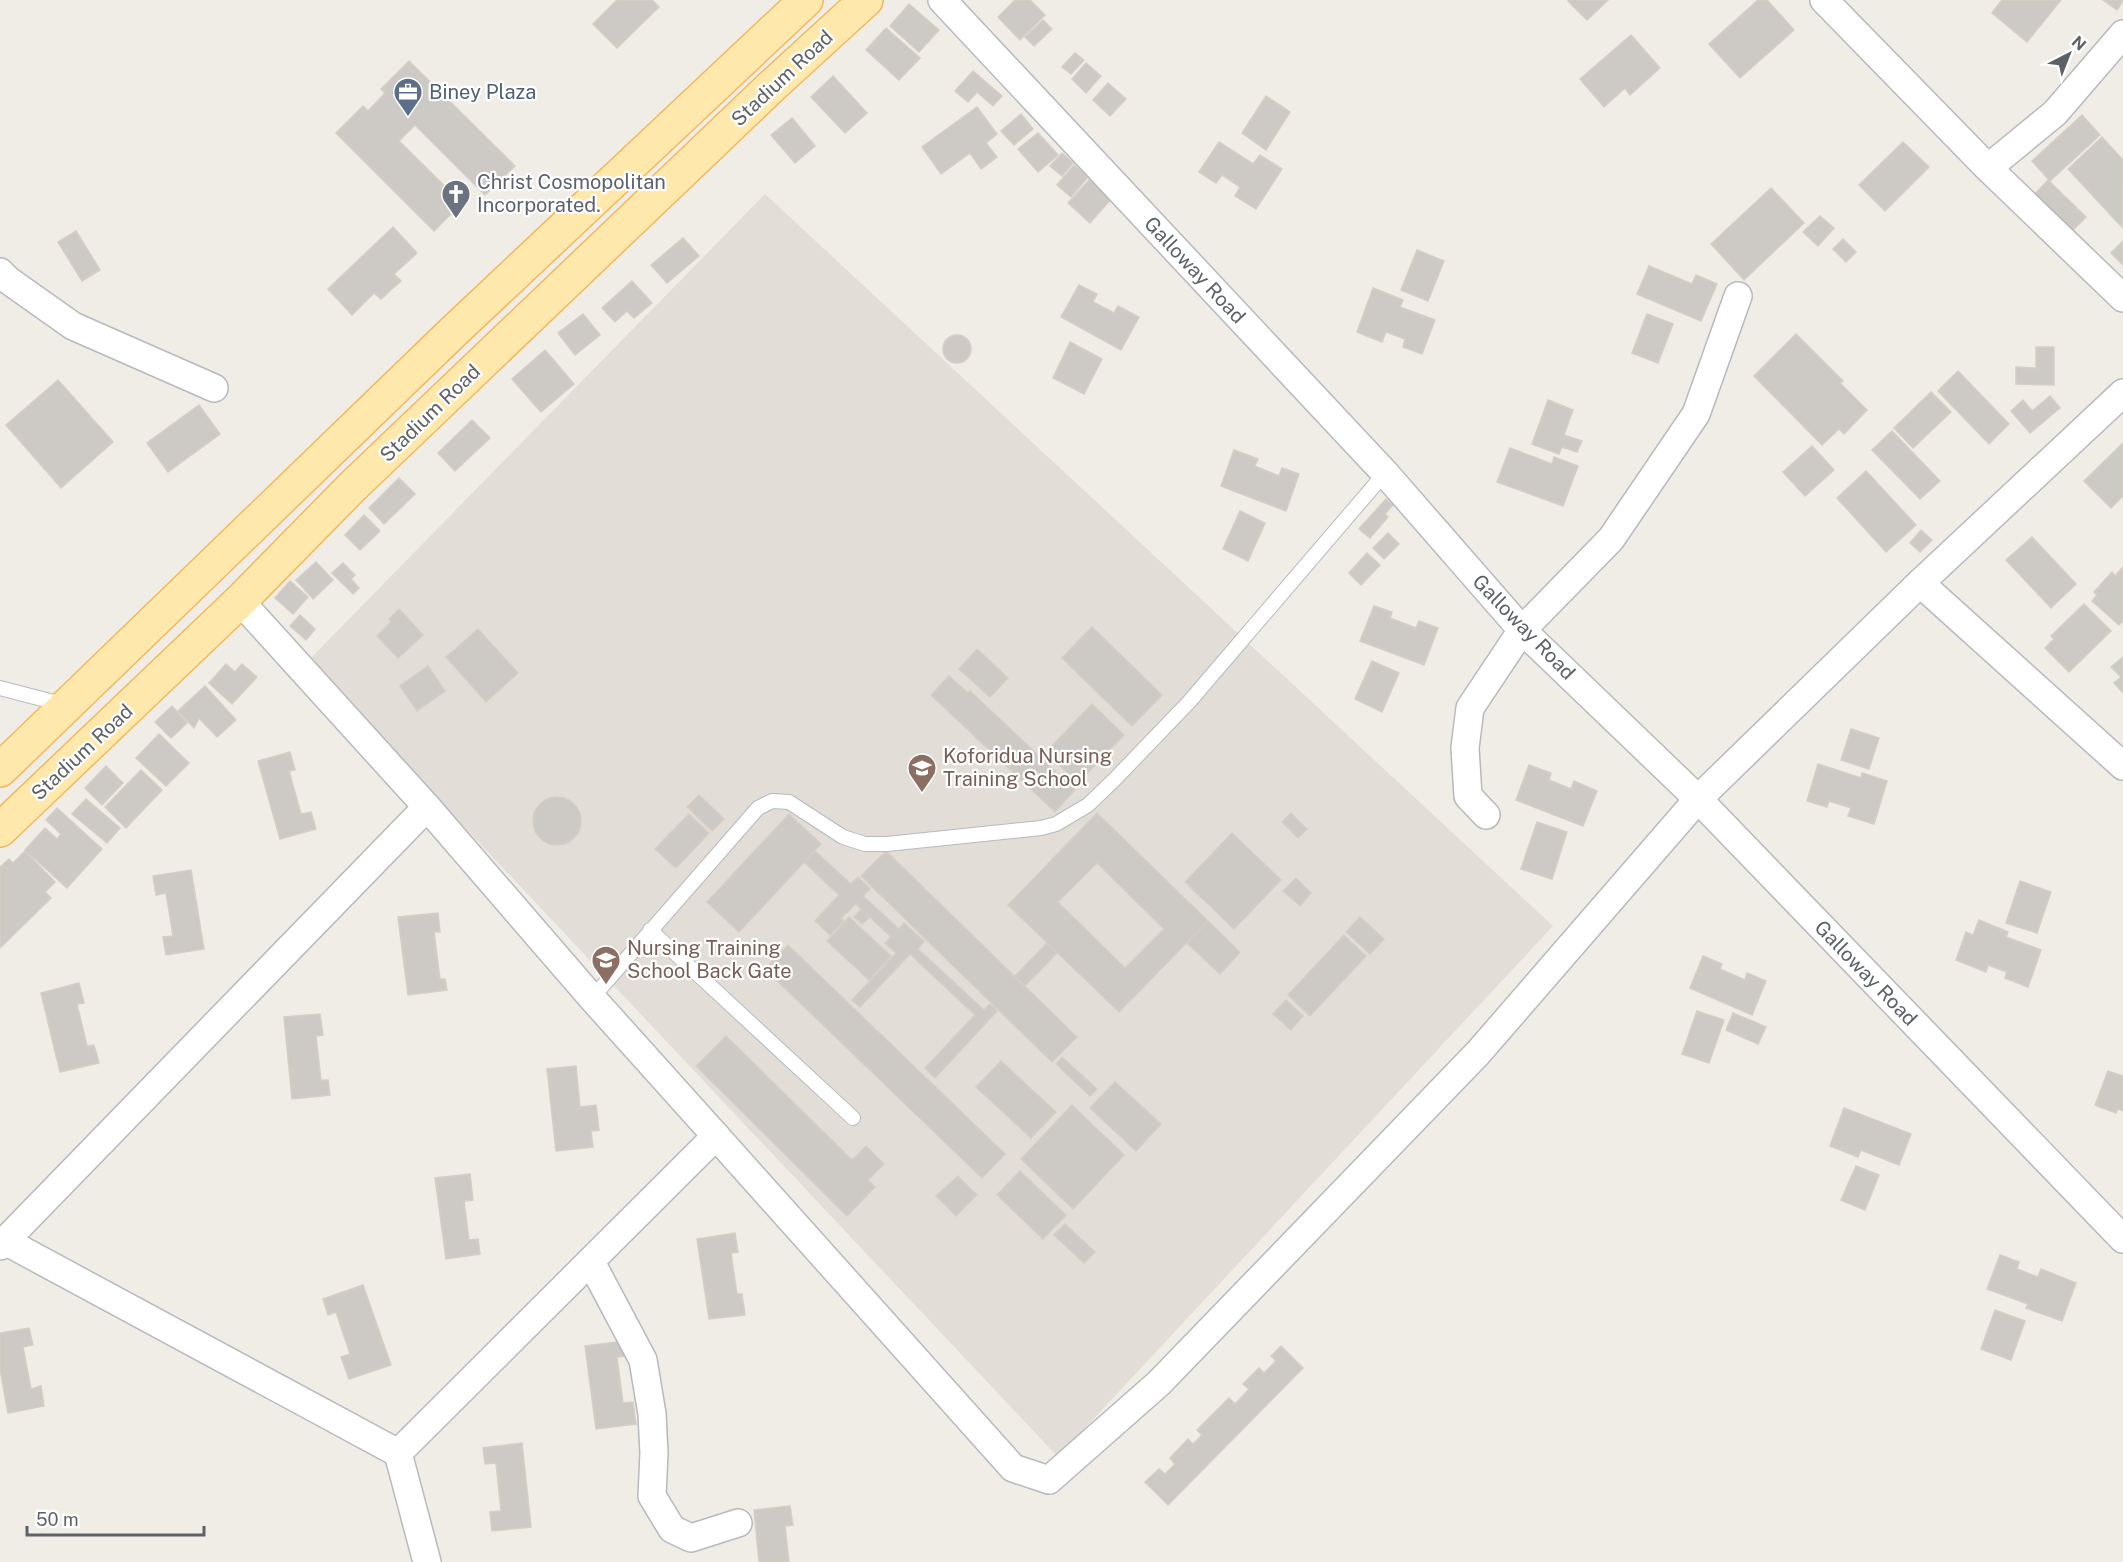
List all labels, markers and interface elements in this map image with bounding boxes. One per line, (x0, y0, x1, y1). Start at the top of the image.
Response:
north arrow (2039, 24, 2099, 84)
street label: Stadium Road (726, 25, 838, 131)
text: N (2068, 32, 2090, 54)
office icon: Biney Plaza (392, 76, 424, 118)
place label: Biney Plaza (429, 80, 536, 104)
place label: Christ Cosmopolitan Incorporated. (477, 170, 666, 217)
church icon: Christ Cosmopolitan Incorporated. (440, 178, 472, 220)
street label: Galloway Road (1139, 212, 1251, 328)
street label: Stadium Road (375, 359, 485, 467)
street label: Galloway Road (1468, 569, 1580, 685)
street label: Stadium Road (26, 699, 138, 805)
place label: Koforidua Nursing Training School (943, 744, 1112, 791)
school or university icon: Koforidua Nursing Training School (906, 752, 938, 794)
street label: Galloway Road (1810, 915, 1922, 1031)
place label: Nursing Training School Back Gate (627, 936, 792, 983)
school or university icon: Nursing Training School Back Gate (590, 944, 622, 986)
scale bar (27, 1499, 204, 1537)
text: 50 m (36, 1509, 79, 1530)

